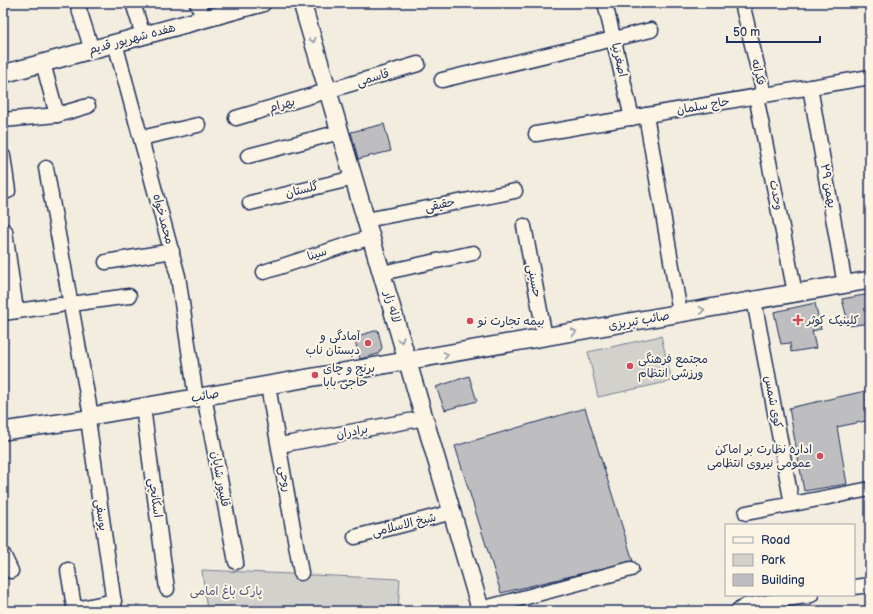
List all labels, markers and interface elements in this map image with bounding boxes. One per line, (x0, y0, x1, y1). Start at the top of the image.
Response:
scale bar (727, 18, 820, 44)
street label: هفده شهریور قدیم (87, 20, 178, 59)
text: 50 m (733, 25, 760, 40)
one-way arrow (308, 37, 317, 44)
street label: اصغرنیا (608, 41, 630, 79)
street label: فکرانه (748, 57, 768, 87)
street label: قاسمی (355, 66, 391, 90)
street label: بهرام (267, 94, 297, 117)
street label: حاج سلمان (675, 94, 731, 119)
street label: ۲۹ بهمن (817, 163, 839, 209)
street label: گلستان (284, 179, 320, 201)
street label: وحدت (766, 179, 786, 211)
street label: محمدخواه (149, 192, 177, 246)
street label: حقیقی (424, 195, 456, 215)
street label: سینا (305, 244, 329, 264)
street label: حسینی (523, 263, 545, 299)
street label: لاله زار (380, 289, 404, 325)
one-way arrow (699, 306, 705, 314)
street label: صائب تبریزی (607, 308, 671, 334)
place label: کلینیک کوثر (806, 313, 859, 328)
place label: بیمه تجارت نو (477, 314, 544, 329)
marker: کلینیک کوثر (792, 314, 804, 326)
marker: بیمه تجارت نو (465, 316, 475, 326)
one-way arrow (571, 328, 577, 337)
place label: آمادگی و دبستان ناب (306, 329, 361, 358)
one-way arrow (396, 336, 405, 343)
marker: آمادگی و دبستان ناب (363, 338, 373, 348)
one-way arrow (443, 351, 449, 360)
place label: مجتمع فرهنگی ورزشی انتظام (638, 352, 708, 382)
place label: برنج و چای حاجی بابا (323, 361, 375, 390)
marker: مجتمع فرهنگی ورزشی انتظام (625, 361, 635, 371)
marker: برنج و چای حاجی بابا (310, 370, 320, 380)
street label: کوی شمس (761, 374, 785, 430)
street label: صائب (190, 386, 220, 406)
street label: برادران (335, 422, 369, 442)
place label: اداره نظارت بر اماکن عمومی نیروی انتظامی (707, 442, 812, 471)
street label: قلیپور شایان (207, 450, 233, 508)
marker: اداره نظارت بر اماکن عمومی نیروی انتظامی (815, 451, 825, 461)
street label: روحی (275, 465, 295, 493)
street label: اسکانچی (145, 477, 165, 519)
street label: یوسفی (91, 498, 111, 532)
street label: شیخ الاسلامی (370, 510, 438, 541)
legend (725, 524, 855, 596)
text: Road (761, 533, 790, 548)
text: Park (761, 553, 785, 568)
text: Building (761, 573, 805, 588)
park label: پارک باغ امامی (190, 584, 262, 600)

